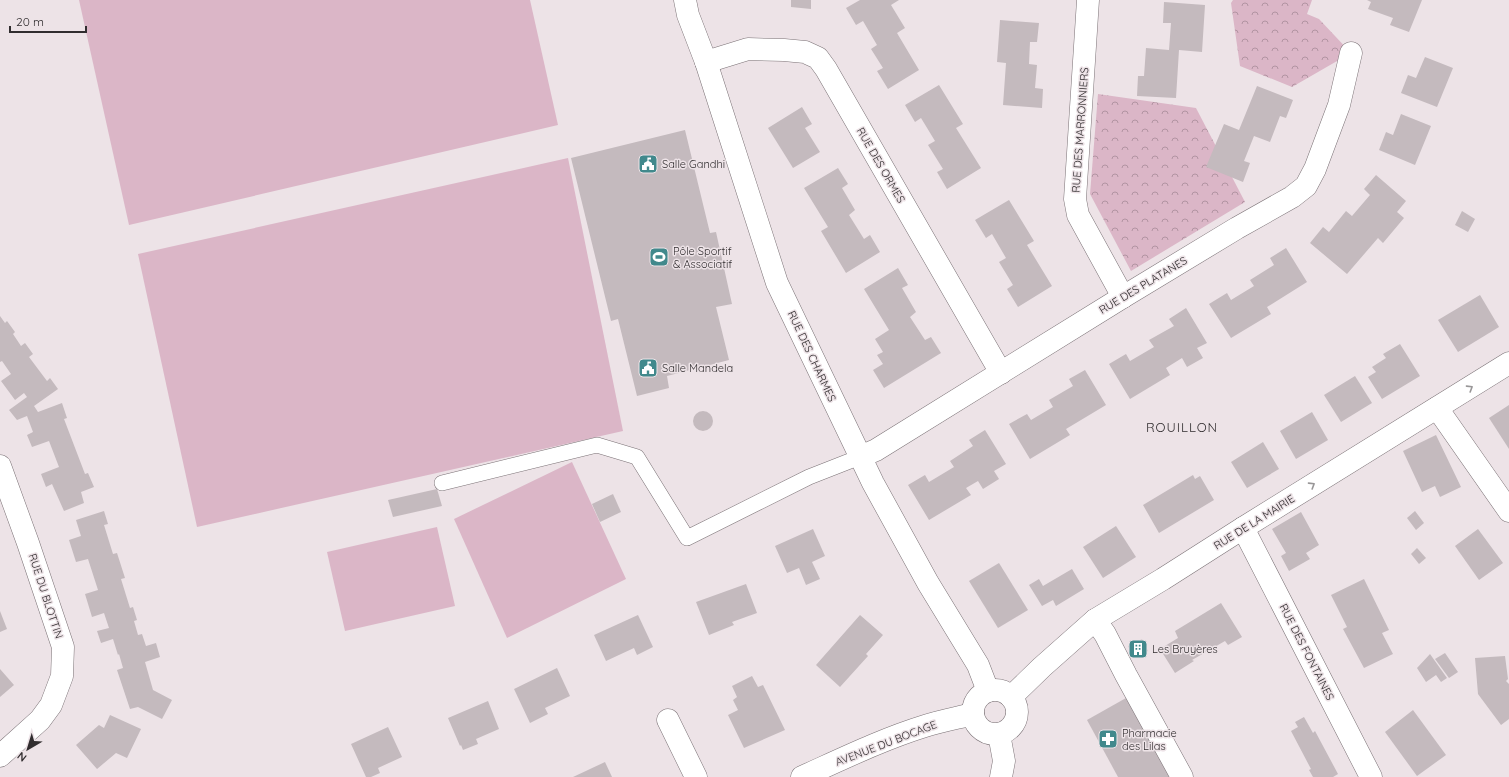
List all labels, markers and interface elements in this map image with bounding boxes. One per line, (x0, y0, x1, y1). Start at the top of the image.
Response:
scale bar (10, 8, 86, 34)
text: 20 m (16, 14, 44, 29)
street label: RUE DES MARRONNIERS (1069, 67, 1091, 193)
street label: RUE DES ORMES (854, 125, 908, 205)
public building icon: Salle Gandhi (637, 153, 659, 175)
place label: Salle Gandhi (662, 157, 725, 171)
place label: Pôle Sportif & Associatif (673, 244, 732, 271)
sports icon: Pôle Sportif & Associatif (648, 246, 670, 268)
street label: RUE DES PLATANES (1096, 253, 1190, 317)
street label: RUE DES CHARMES (785, 308, 839, 404)
public building icon: Salle Mandela (637, 357, 659, 379)
place label: Salle Mandela (662, 361, 733, 375)
one-way arrow (1466, 385, 1473, 392)
district label: ROUILLON (1146, 419, 1218, 435)
one-way arrow (1308, 483, 1315, 490)
street label: RUE DE LA MAIRIE (1211, 491, 1297, 553)
street label: RUE DU BLOTTIN (26, 552, 66, 640)
street label: RUE DES FONTAINES (1277, 601, 1337, 703)
building icon: Les Bruyères (1127, 638, 1149, 660)
place label: Les Bruyères (1152, 642, 1218, 656)
street label: AVENUE DU BOCAGE (833, 717, 939, 769)
place label: Pharmacie des Lilas (1122, 726, 1177, 753)
pharmacy icon: Pharmacie des Lilas (1097, 728, 1119, 750)
north arrow (8, 729, 48, 769)
text: N (14, 749, 29, 765)

